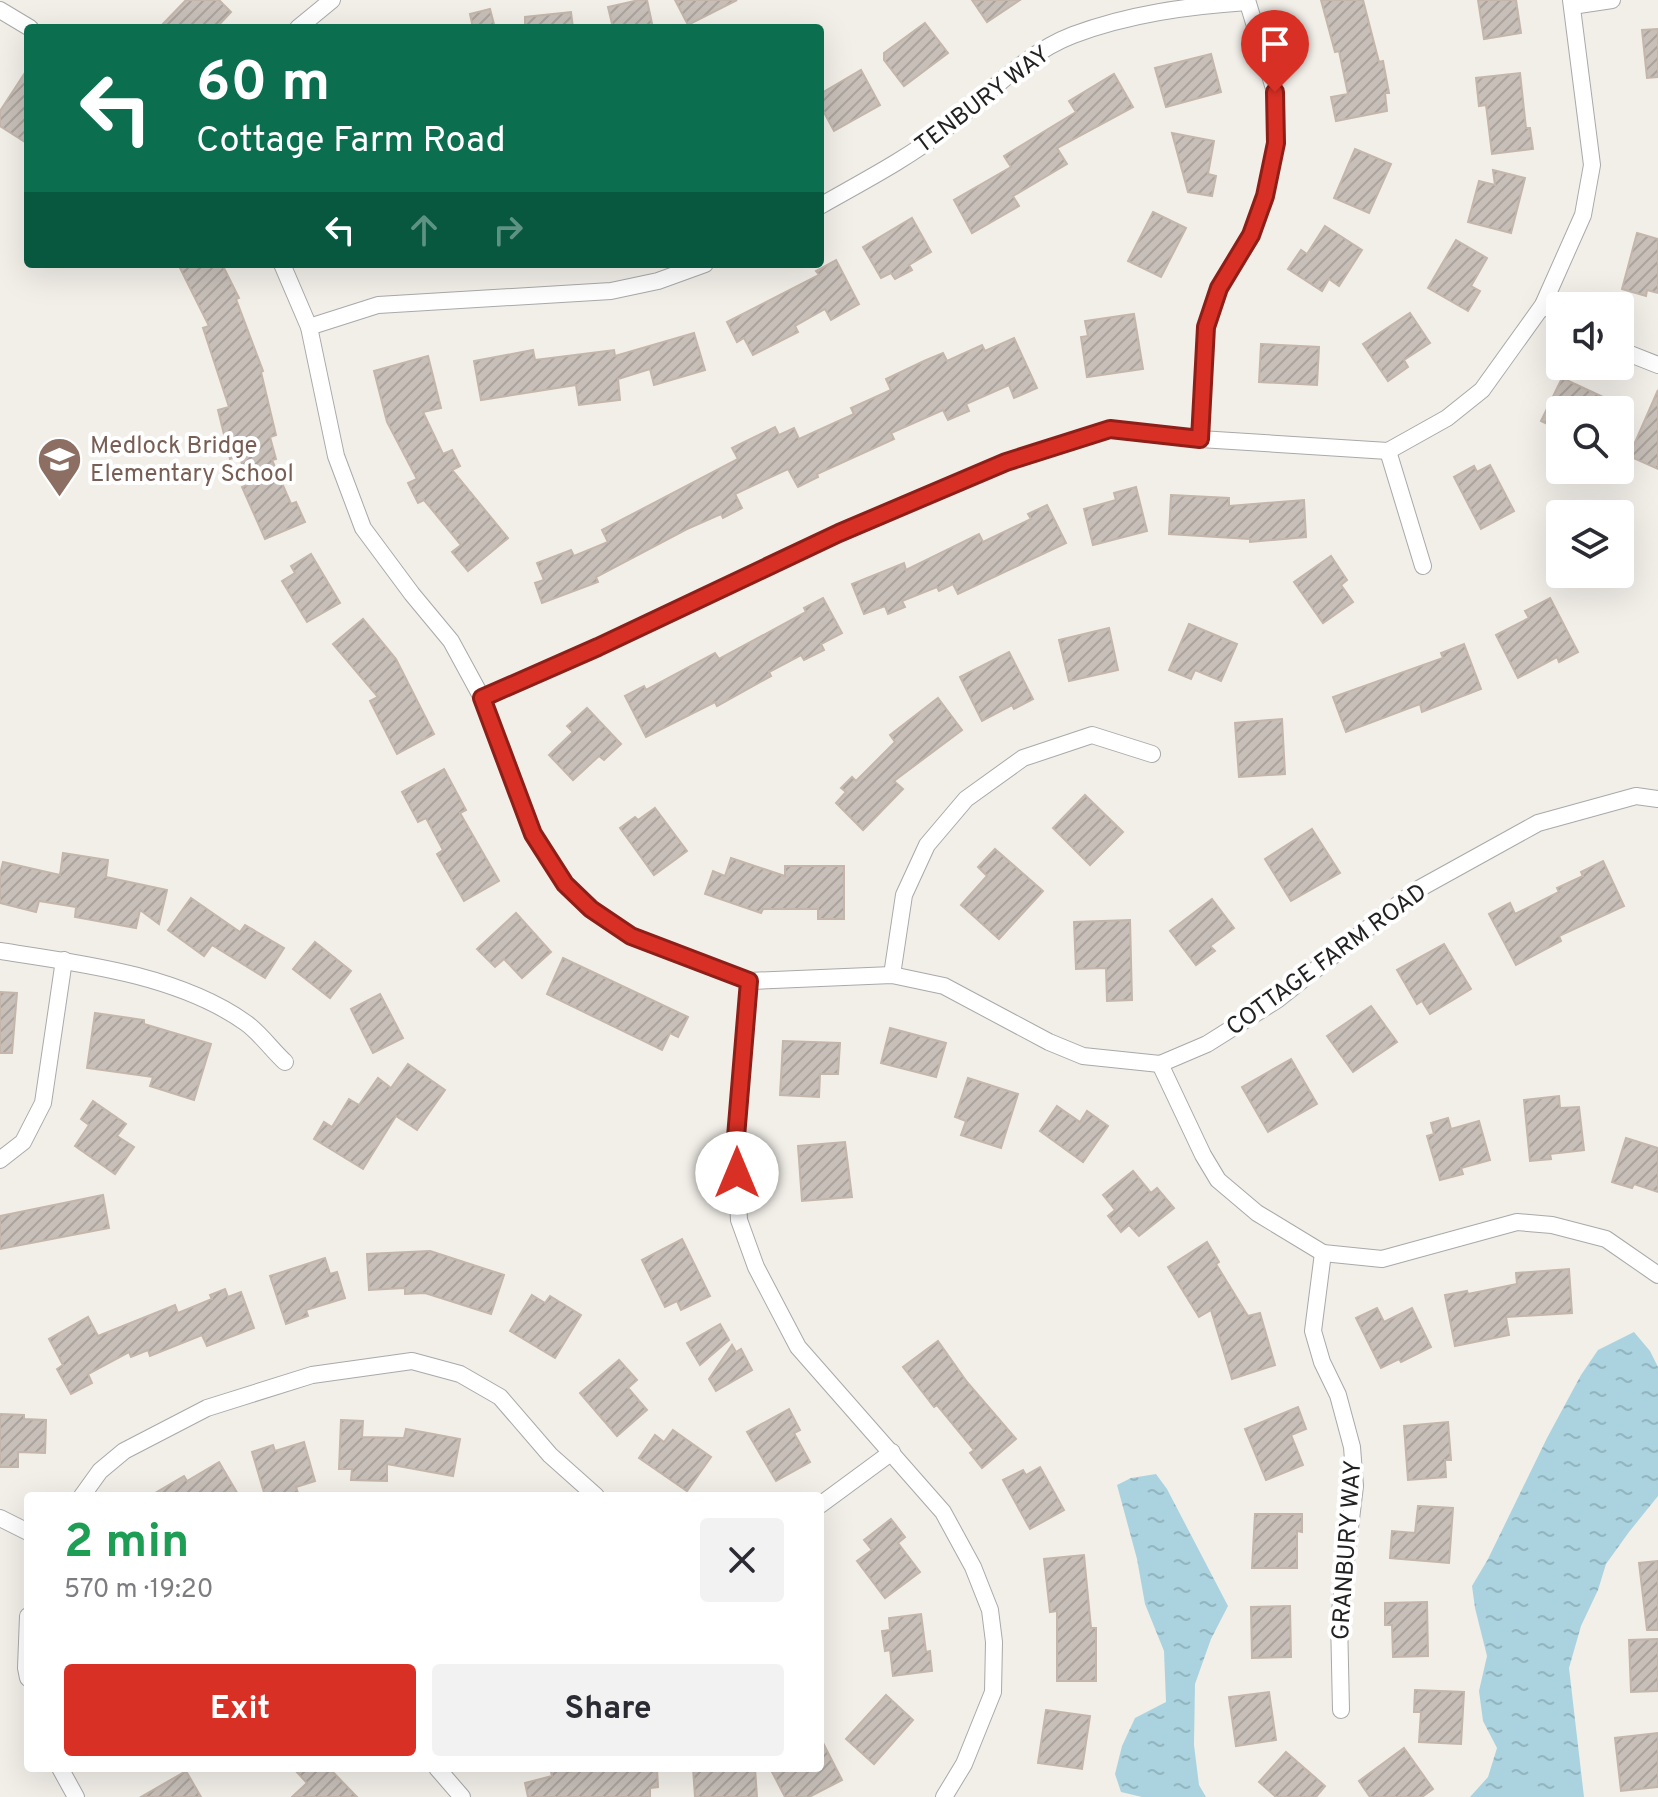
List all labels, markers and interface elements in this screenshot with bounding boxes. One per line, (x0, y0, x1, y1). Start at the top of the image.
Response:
pin (1241, 10, 1309, 92)
icon: arrive (1253, 22, 1297, 66)
street label: TENBURY WAY (910, 40, 1056, 161)
text: 60 m (196, 50, 330, 120)
icon: left (64, 56, 168, 160)
text: Cottage Farm Road (196, 119, 506, 165)
icon: left (318, 208, 362, 252)
icon: ahead (402, 208, 446, 252)
icon: right (486, 208, 530, 252)
map controls (1546, 292, 1634, 588)
button: sound (1546, 292, 1634, 380)
button: search (1546, 396, 1634, 484)
place label: Medlock Bridge Elementary School (90, 432, 294, 490)
school or university icon: Medlock Bridge Elementary School (35, 435, 83, 498)
button: layers (1546, 500, 1634, 588)
street label: COTTAGE FARM ROAD (1221, 878, 1433, 1043)
position arrow (695, 1131, 779, 1215)
street label: GRANBURY WAY (1327, 1459, 1369, 1641)
text: 2 min (64, 1514, 189, 1574)
button: close (700, 1518, 784, 1602)
text: 570 m · 19:20 (64, 1574, 213, 1607)
button: Exit (64, 1664, 416, 1756)
button: Share (432, 1664, 784, 1756)

